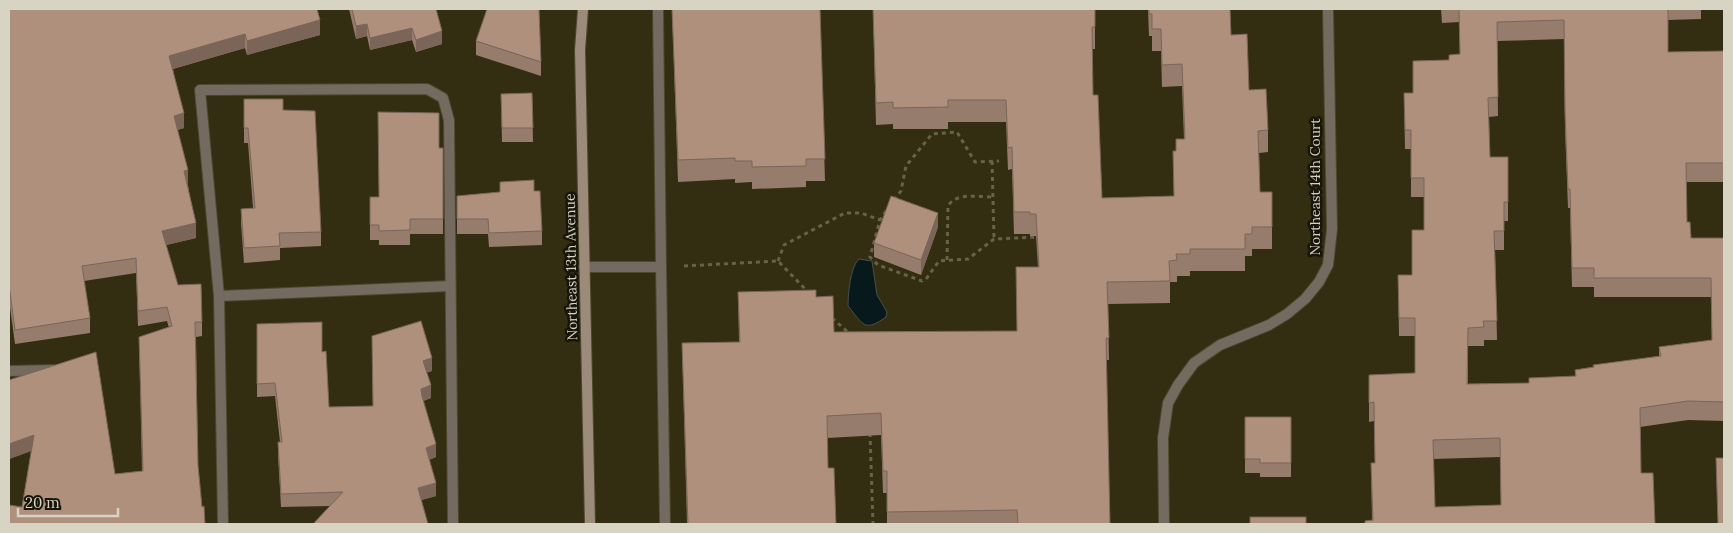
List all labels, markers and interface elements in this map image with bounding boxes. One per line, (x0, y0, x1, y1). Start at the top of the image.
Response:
street label: Northeast 14th Court (1306, 118, 1324, 256)
street label: Northeast 13th Avenue (561, 193, 581, 341)
scale bar (18, 486, 118, 518)
text: 20 m (25, 493, 60, 512)

